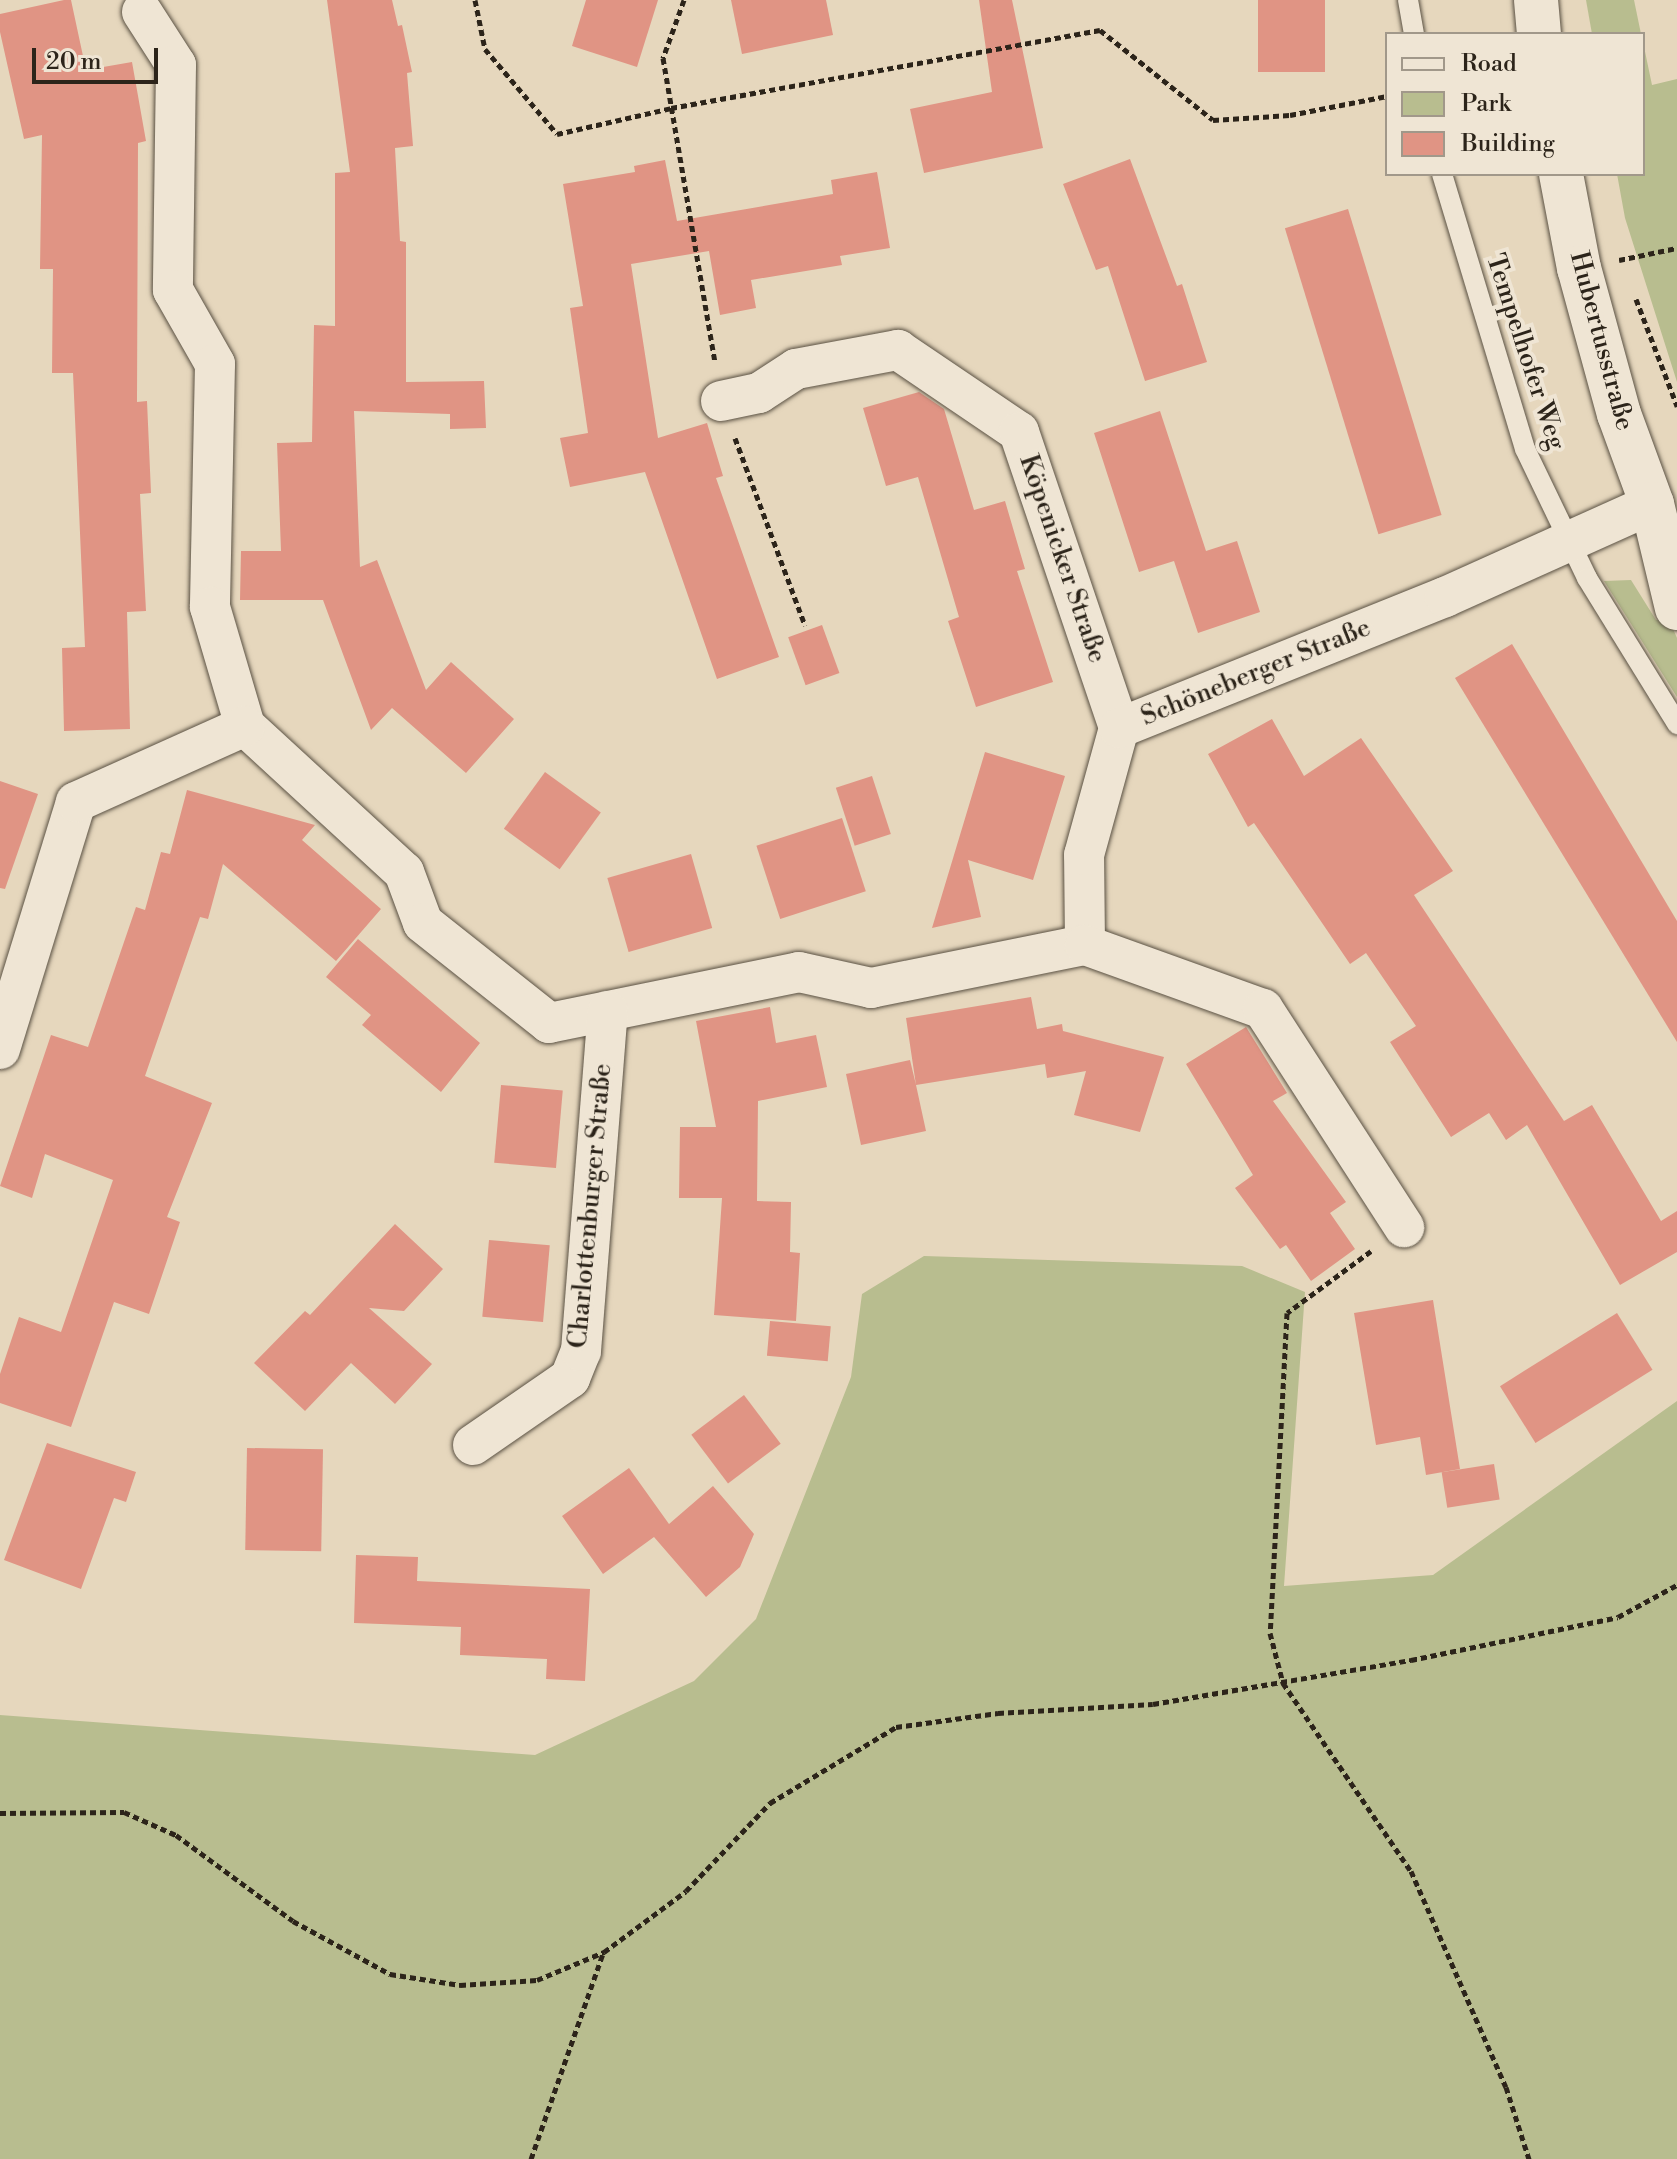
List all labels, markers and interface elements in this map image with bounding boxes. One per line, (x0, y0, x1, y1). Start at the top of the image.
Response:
scale bar (36, 32, 162, 82)
legend (1385, 32, 1645, 176)
text: 20 m (46, 47, 102, 77)
text: Road (1461, 49, 1517, 79)
text: Park (1461, 89, 1511, 119)
text: Building (1461, 129, 1555, 159)
street label: Hubertusstraße (1562, 248, 1640, 434)
street label: Tempelhofer Weg (1479, 250, 1571, 454)
street label: Köpenicker Straße (1012, 451, 1112, 667)
street label: Schöneberger Straße (1137, 613, 1375, 733)
street label: Charlottenburger Straße (563, 1062, 619, 1350)

